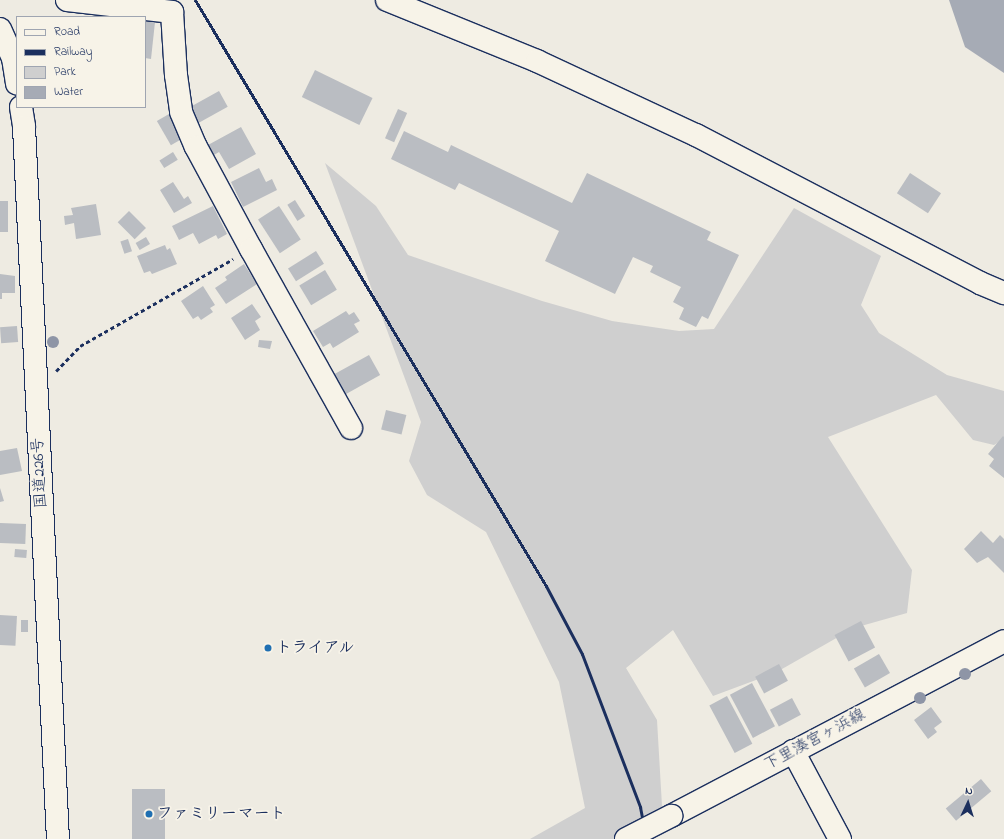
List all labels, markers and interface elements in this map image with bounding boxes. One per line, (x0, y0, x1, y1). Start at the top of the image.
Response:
legend (16, 16, 146, 108)
text: Road (54, 23, 80, 41)
text: Railway (54, 43, 92, 61)
text: Park (54, 63, 76, 81)
text: Water (54, 83, 83, 101)
street label: 国道226号 (29, 437, 51, 509)
place label: トライアル (276, 638, 356, 658)
marker: トライアル (263, 643, 273, 653)
street label: 下里湊宮ヶ浜線 (761, 705, 869, 775)
north arrow (948, 783, 988, 823)
text: N (965, 783, 973, 799)
place label: ファミリーマート (157, 804, 285, 824)
marker: ファミリーマート (144, 809, 154, 819)

